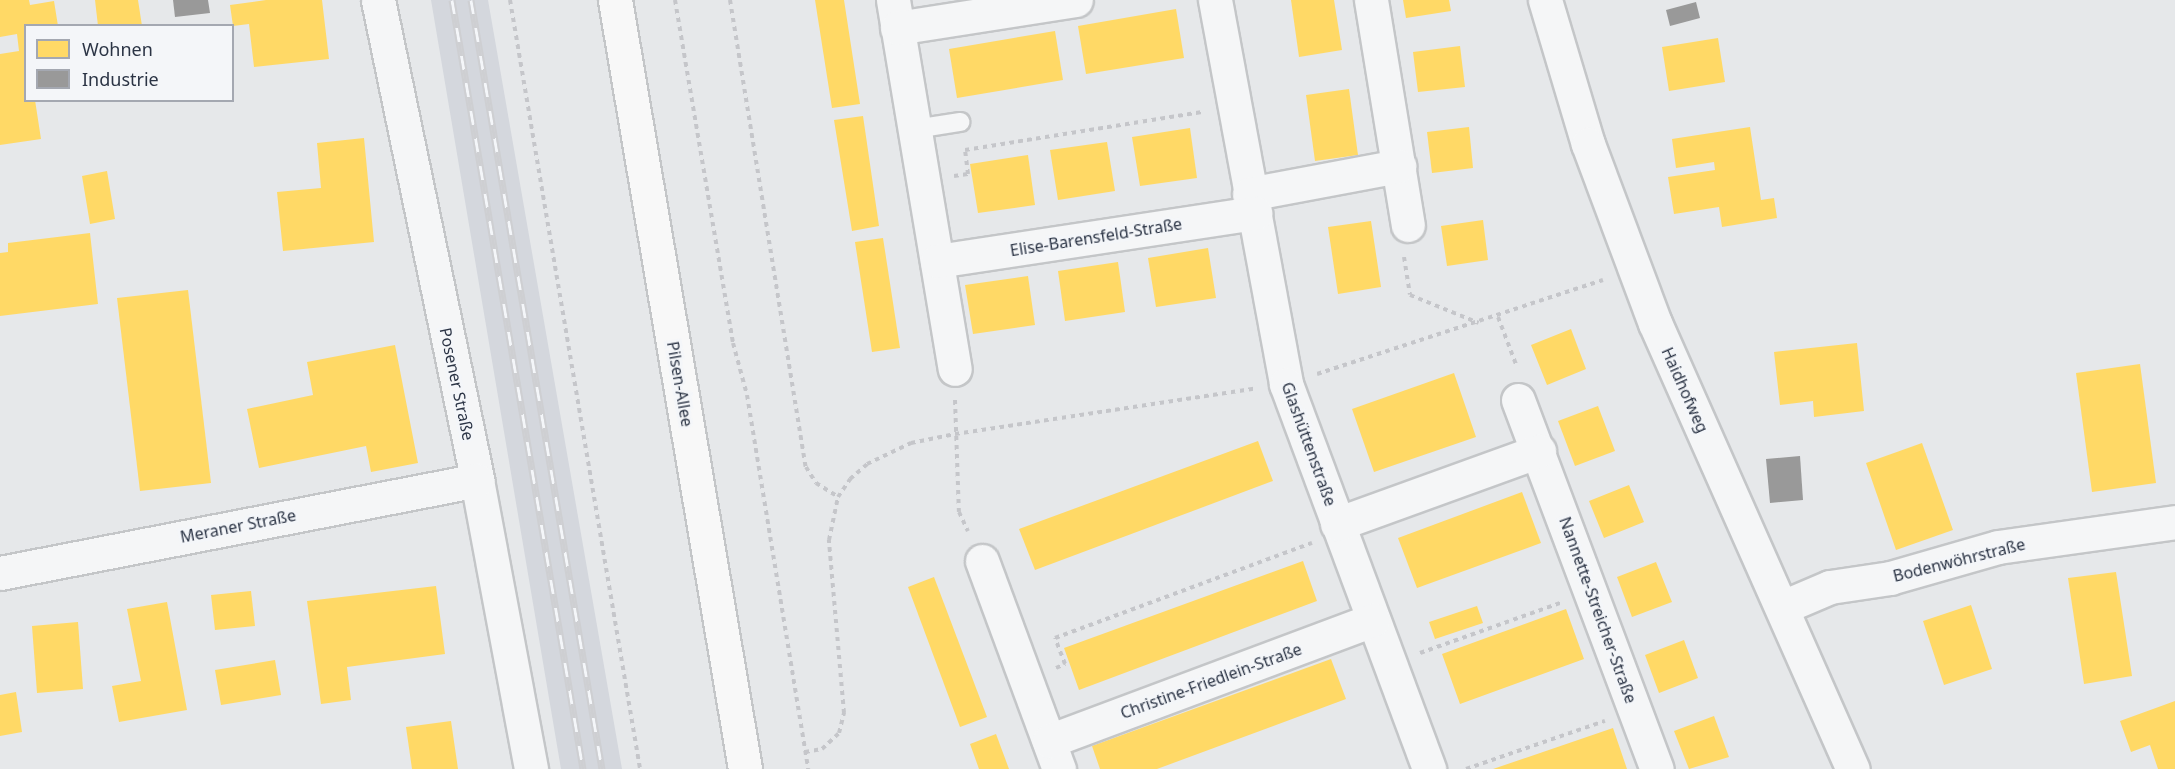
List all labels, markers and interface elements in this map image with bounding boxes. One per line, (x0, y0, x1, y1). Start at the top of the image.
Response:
legend (24, 24, 234, 102)
text: Wohnen (82, 37, 153, 61)
text: Industrie (82, 67, 159, 91)
street label: Elise-Barensfeld-Straße (1009, 214, 1183, 260)
street label: Posener Straße (436, 326, 478, 442)
street label: Pilsen-Allee (663, 340, 697, 428)
street label: Haidhofweg (1658, 344, 1712, 436)
street label: Glashüttenstraße (1278, 379, 1340, 509)
street label: Meraner Straße (179, 505, 297, 547)
street label: Nannette-Streicher-Straße (1555, 514, 1641, 706)
street label: Bodenwöhrstraße (1891, 534, 2027, 586)
street label: Christine-Friedlein-Straße (1118, 639, 1304, 723)

